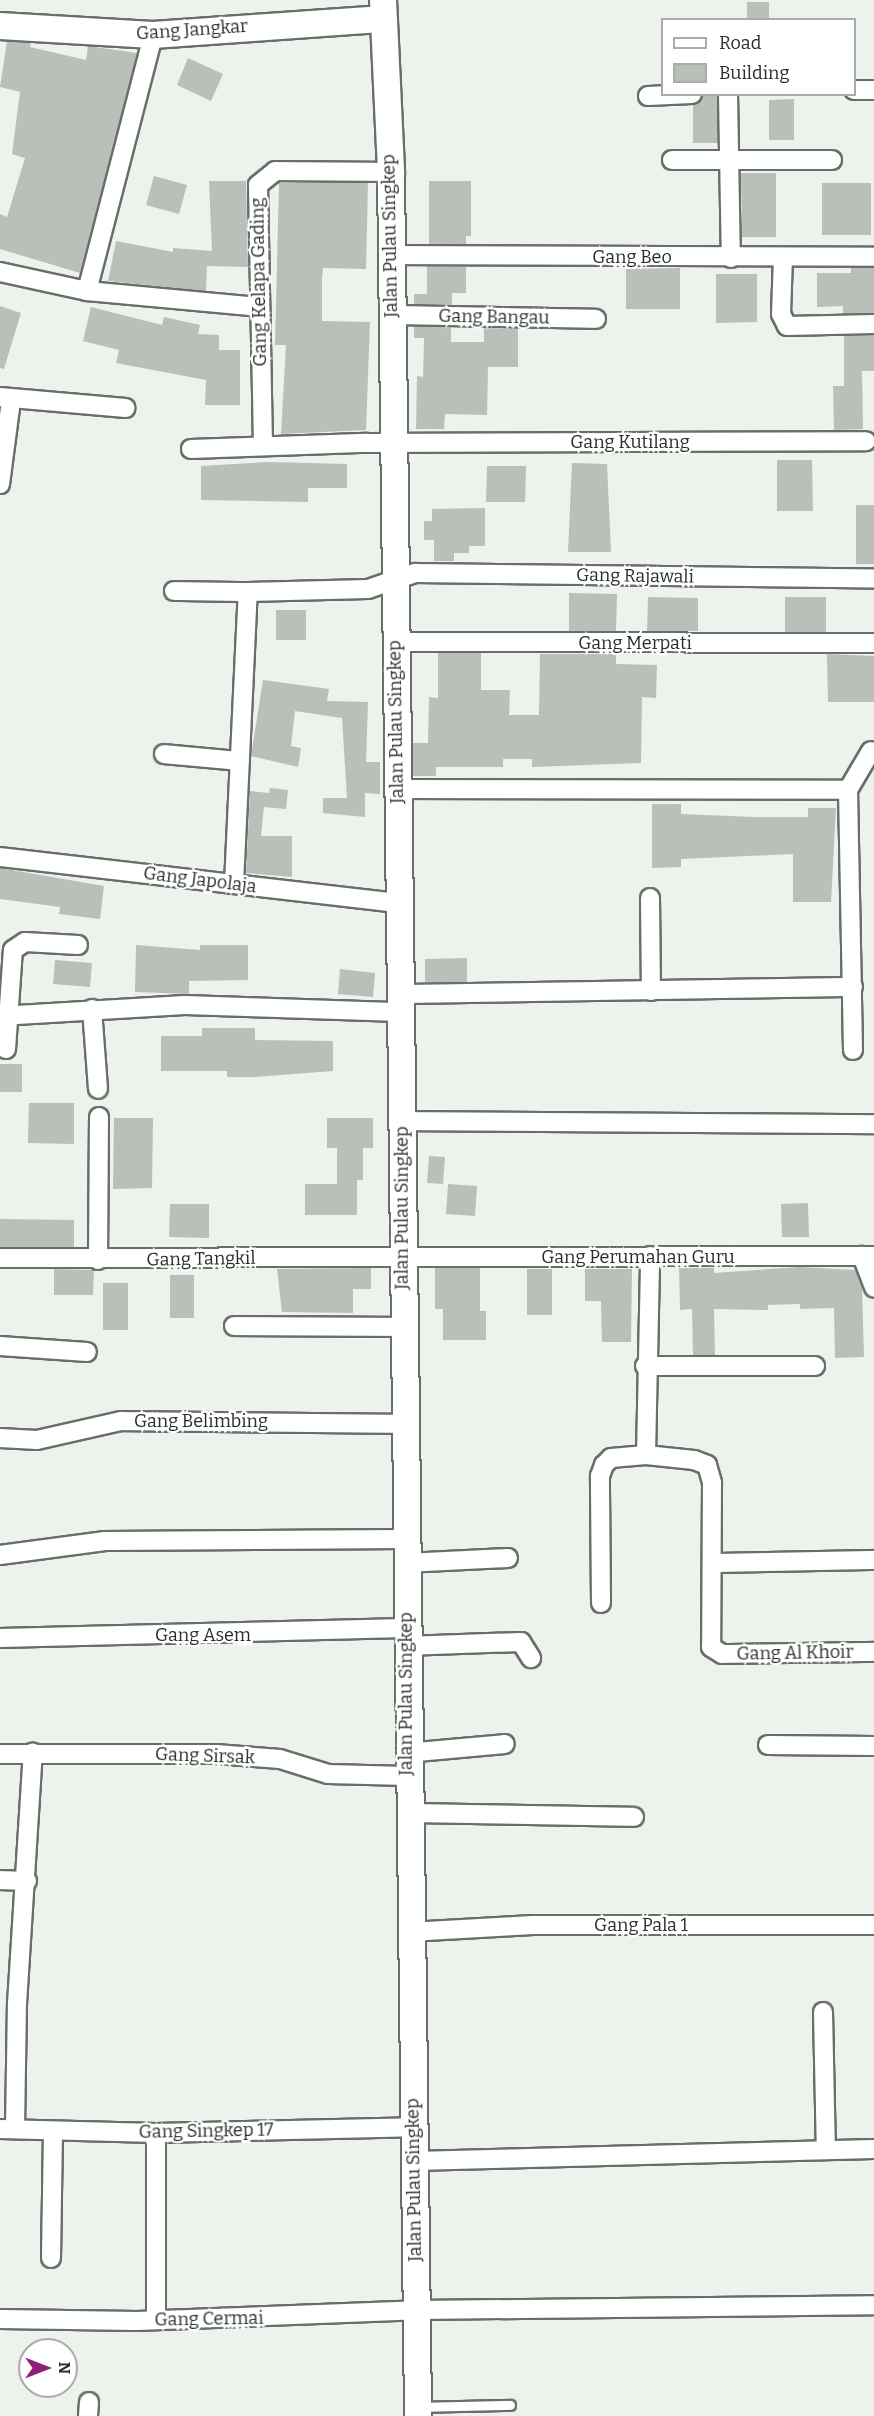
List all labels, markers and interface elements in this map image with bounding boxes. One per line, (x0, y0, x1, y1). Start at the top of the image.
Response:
street label: Gang Jangkar (135, 15, 249, 45)
legend (661, 18, 856, 96)
text: Road (719, 32, 761, 54)
text: Building (719, 62, 790, 84)
street label: Jalan Pulau Singkep (378, 154, 402, 318)
street label: Gang Kelapa Gading (247, 197, 271, 367)
street label: Gang Beo (592, 246, 672, 268)
street label: Gang Bangau (438, 305, 550, 329)
street label: Gang Kutilang (570, 431, 690, 453)
street label: Gang Rajawali (576, 564, 694, 588)
street label: Gang Merpati (578, 632, 692, 654)
street label: Jalan Pulau Singkep (384, 640, 408, 804)
street label: Gang Japolaja (142, 862, 258, 898)
street label: Jalan Pulau Singkep (391, 1126, 413, 1290)
street label: Gang Perumahan Guru (541, 1246, 735, 1268)
street label: Gang Tangkil (146, 1247, 256, 1271)
street label: Gang Belimbing (134, 1410, 268, 1432)
street label: Jalan Pulau Singkep (395, 1612, 417, 1776)
street label: Gang Asem (155, 1624, 251, 1646)
street label: Gang Al Khoir (736, 1641, 854, 1665)
street label: Gang Sirsak (155, 1743, 255, 1769)
street label: Gang Pala 1 (594, 1914, 688, 1936)
street label: Jalan Pulau Singkep (402, 2098, 426, 2262)
street label: Gang Singkep 17 (138, 2119, 274, 2143)
street label: Gang Cermai (154, 2307, 264, 2331)
north arrow (18, 2338, 78, 2398)
text: N (55, 2362, 74, 2374)

